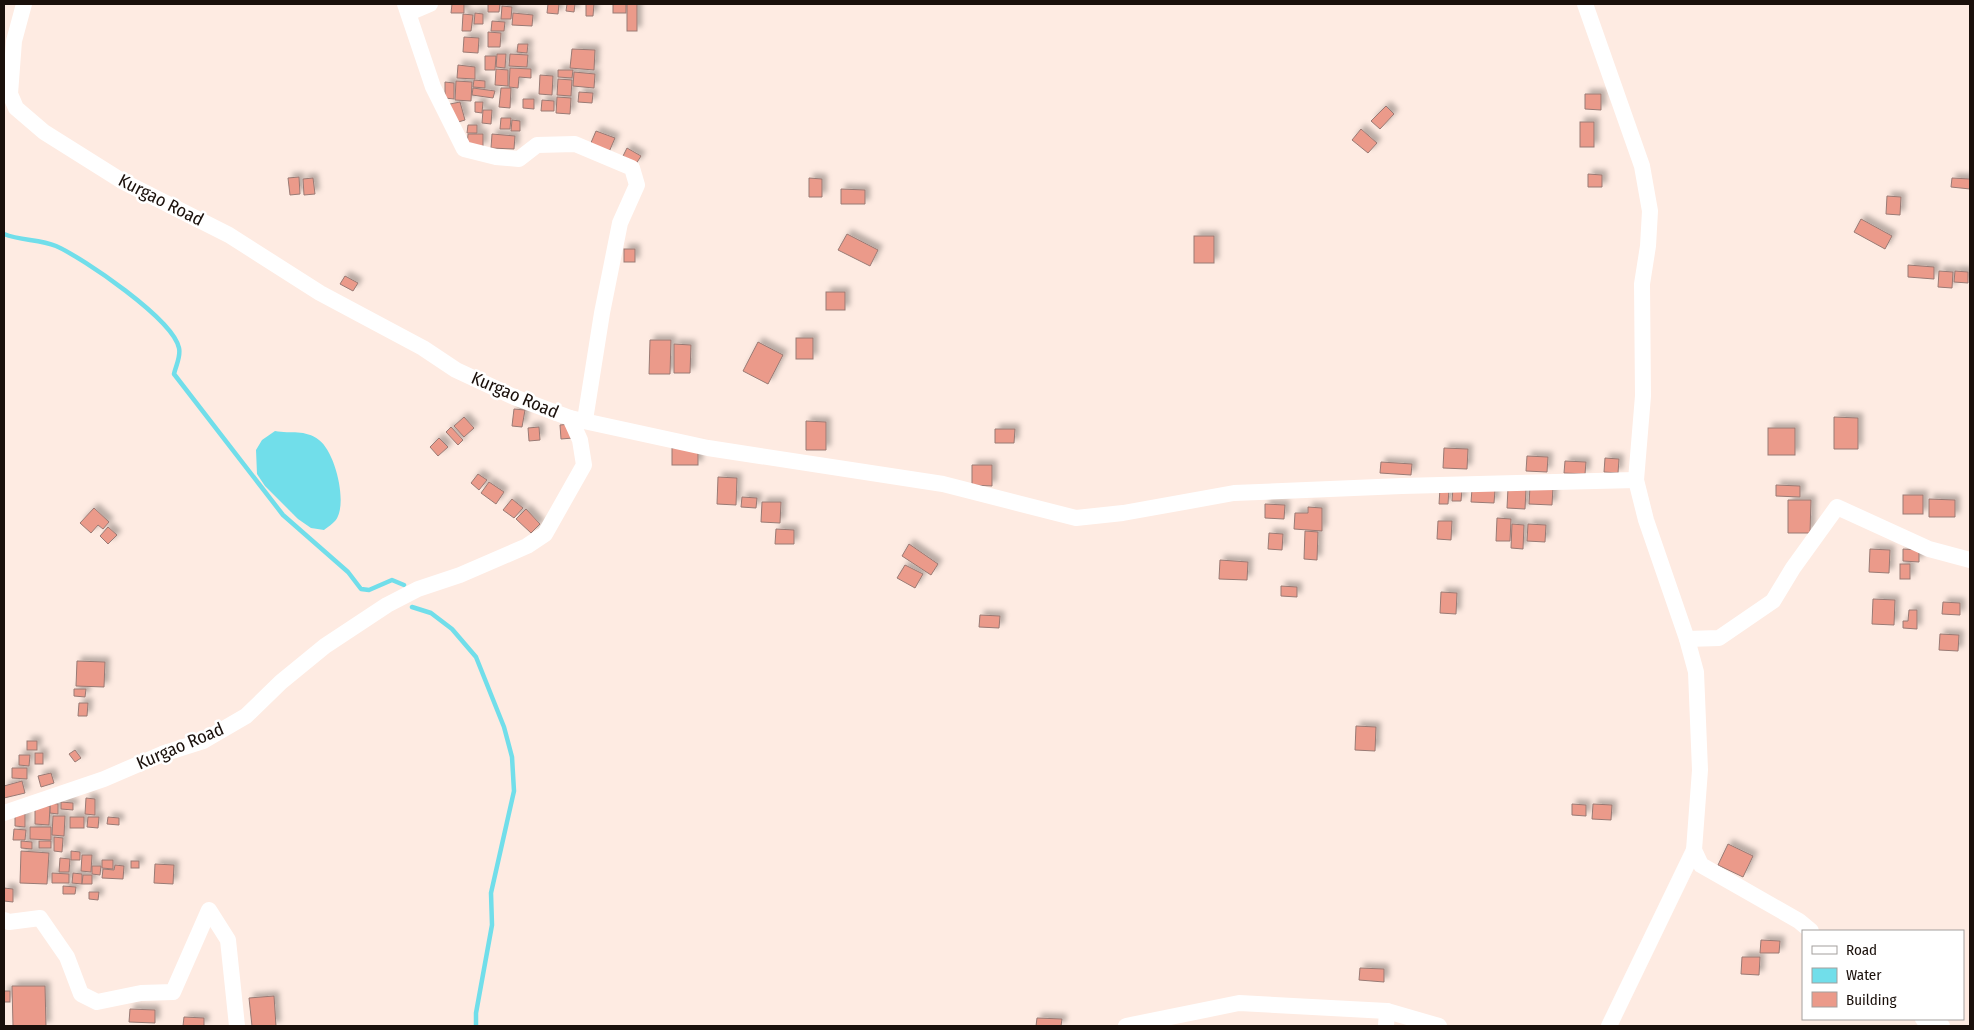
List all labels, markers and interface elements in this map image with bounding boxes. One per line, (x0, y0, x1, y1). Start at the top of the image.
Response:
street label: Kurgao Road (115, 169, 207, 231)
street label: Kurgao Road (468, 367, 562, 423)
street label: Kurgao Road (133, 718, 227, 774)
legend (1802, 930, 1964, 1020)
text: Road (1846, 941, 1877, 959)
text: Water (1846, 966, 1882, 984)
text: Building (1846, 991, 1897, 1009)

